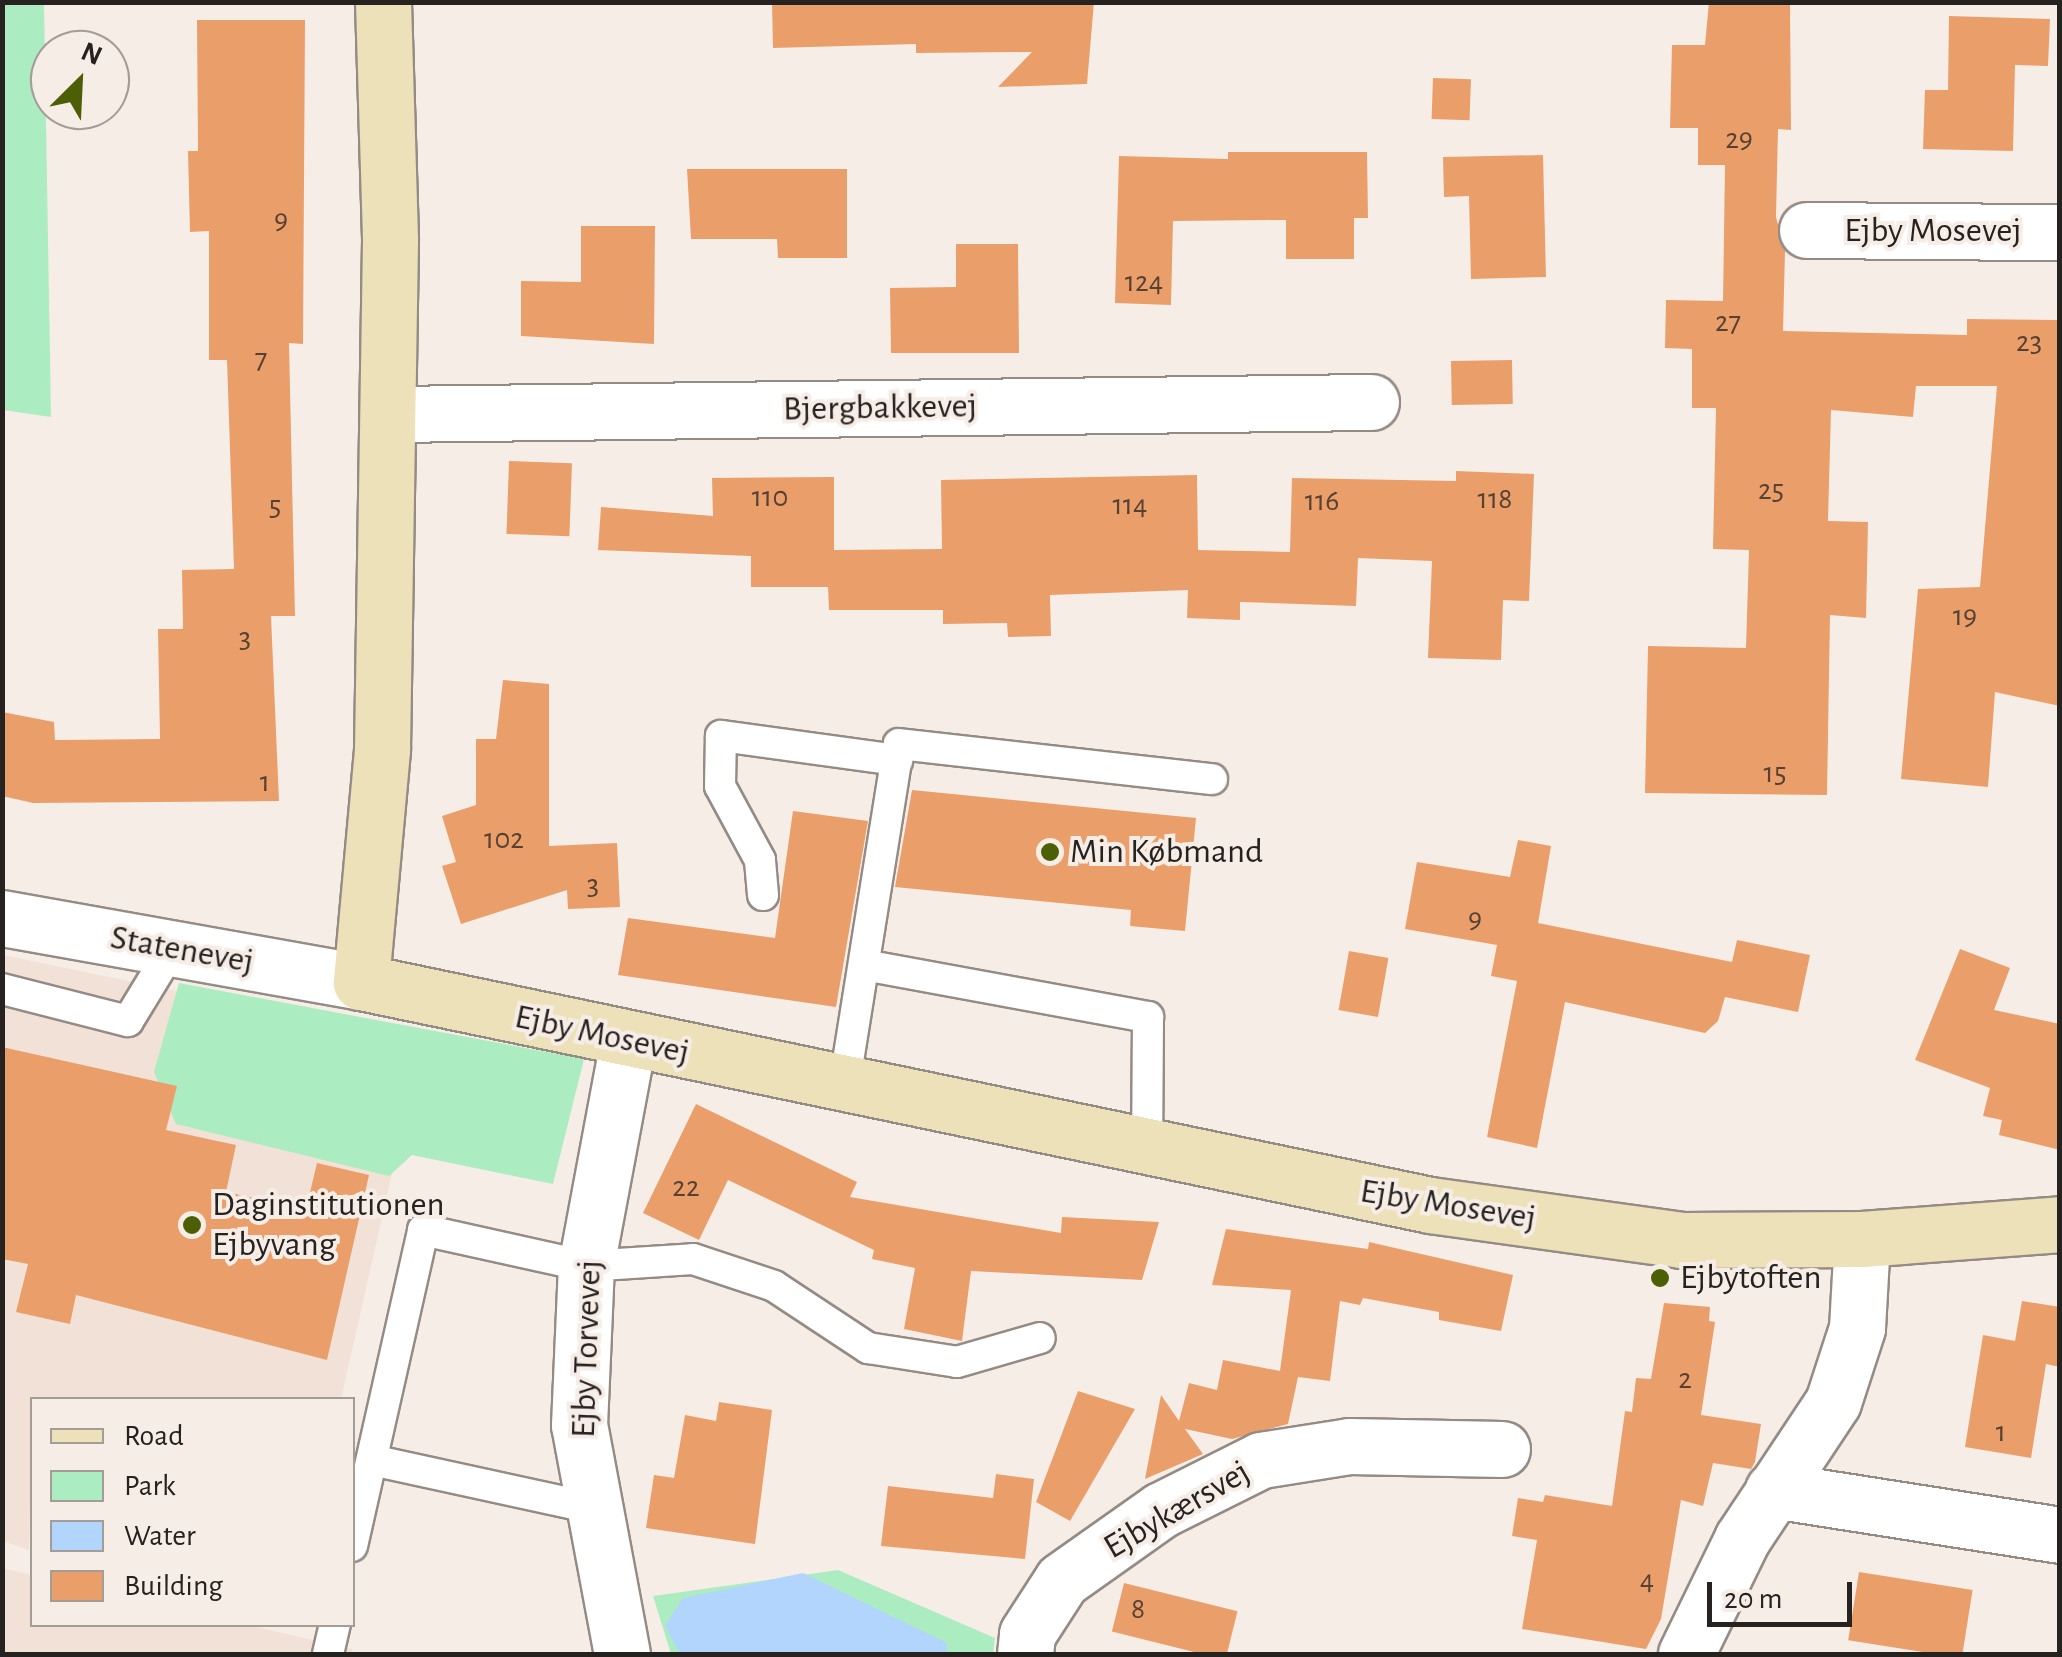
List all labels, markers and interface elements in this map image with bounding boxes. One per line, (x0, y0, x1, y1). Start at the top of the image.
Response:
north arrow (30, 30, 130, 130)
text: N (77, 38, 106, 71)
house number: 29 (1725, 121, 1753, 157)
house number: 9 (274, 202, 288, 238)
street label: Ejby Mosevej (1844, 210, 2022, 252)
house number: 124 (1125, 264, 1163, 300)
house number: 27 (1715, 304, 1741, 340)
house number: 23 (2016, 324, 2042, 360)
house number: 7 (255, 341, 267, 377)
street label: Bjergbakkevej (783, 385, 977, 431)
house number: 25 (1758, 472, 1784, 508)
house number: 110 (752, 479, 788, 515)
house number: 118 (1478, 481, 1512, 517)
house number: 116 (1305, 483, 1339, 519)
house number: 114 (1112, 487, 1148, 523)
house number: 5 (269, 488, 281, 524)
house number: 19 (1953, 598, 1977, 634)
house number: 3 (239, 620, 251, 656)
house number: 15 (1764, 755, 1786, 791)
house number: 1 (260, 764, 270, 800)
house number: 102 (484, 821, 524, 857)
place label: Min Købmand (1070, 831, 1263, 873)
marker: Min Købmand (1039, 841, 1061, 863)
house number: 3 (587, 867, 599, 903)
house number: 9 (1468, 901, 1482, 937)
street label: Statenevej (107, 917, 257, 983)
street label: Ejby Mosevej (511, 996, 693, 1074)
house number: 22 (672, 1169, 700, 1205)
street label: Ejby Mosevej (1357, 1170, 1539, 1240)
place label: Daginstitutionen Ejbyvang (212, 1184, 445, 1266)
marker: Daginstitutionen Ejbyvang (181, 1214, 203, 1236)
place label: Ejbytoften (1680, 1257, 1822, 1299)
street label: Ejby Torvevej (563, 1259, 611, 1439)
marker: Ejbytoften (1649, 1267, 1671, 1289)
house number: 2 (1678, 1361, 1692, 1397)
legend (30, 1397, 355, 1627)
house number: 1 (1996, 1414, 2006, 1450)
text: Road (124, 1421, 184, 1451)
street label: Ejbykærsvej (1097, 1451, 1257, 1569)
text: Park (124, 1471, 176, 1501)
text: Water (124, 1521, 196, 1551)
house number: 4 (1640, 1562, 1654, 1598)
scale bar (1712, 1562, 1857, 1624)
text: Building (124, 1571, 223, 1601)
text: 20 m (1724, 1584, 1782, 1614)
house number: 8 (1131, 1591, 1145, 1627)

